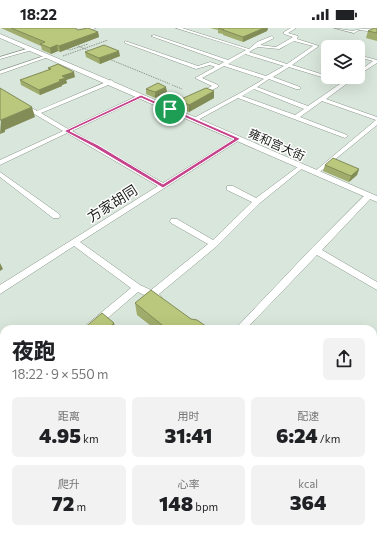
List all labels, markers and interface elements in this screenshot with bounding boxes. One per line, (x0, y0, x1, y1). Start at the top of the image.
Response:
text: 18:22 (20, 5, 57, 23)
map controls (321, 40, 365, 84)
button: layers (321, 40, 365, 84)
pin (153, 92, 187, 126)
icon: arrive (159, 98, 181, 120)
street label: 雍和宫大街 (247, 125, 307, 163)
street label: 方家胡同 (84, 181, 140, 225)
text: 夜跑 (12, 337, 56, 364)
button: share (323, 338, 365, 380)
text: 18:22 · 9 × 550 m (12, 366, 108, 382)
text: 距离 (58, 409, 80, 422)
text: 用时 (177, 409, 199, 422)
text: 配速 (297, 409, 319, 422)
text: 4.95 (39, 423, 81, 447)
text: 31:41 (165, 423, 212, 447)
text: 6:24 (276, 423, 318, 447)
text: km (81, 432, 99, 445)
text: /km (318, 432, 340, 445)
text: 爬升 (58, 477, 80, 490)
text: 心率 (177, 477, 199, 490)
text: kcal (298, 477, 318, 490)
text: 364 (290, 490, 326, 514)
text: 72 (52, 491, 74, 515)
text: 148 (159, 491, 193, 515)
text: m (74, 500, 86, 513)
text: bpm (193, 500, 218, 513)

